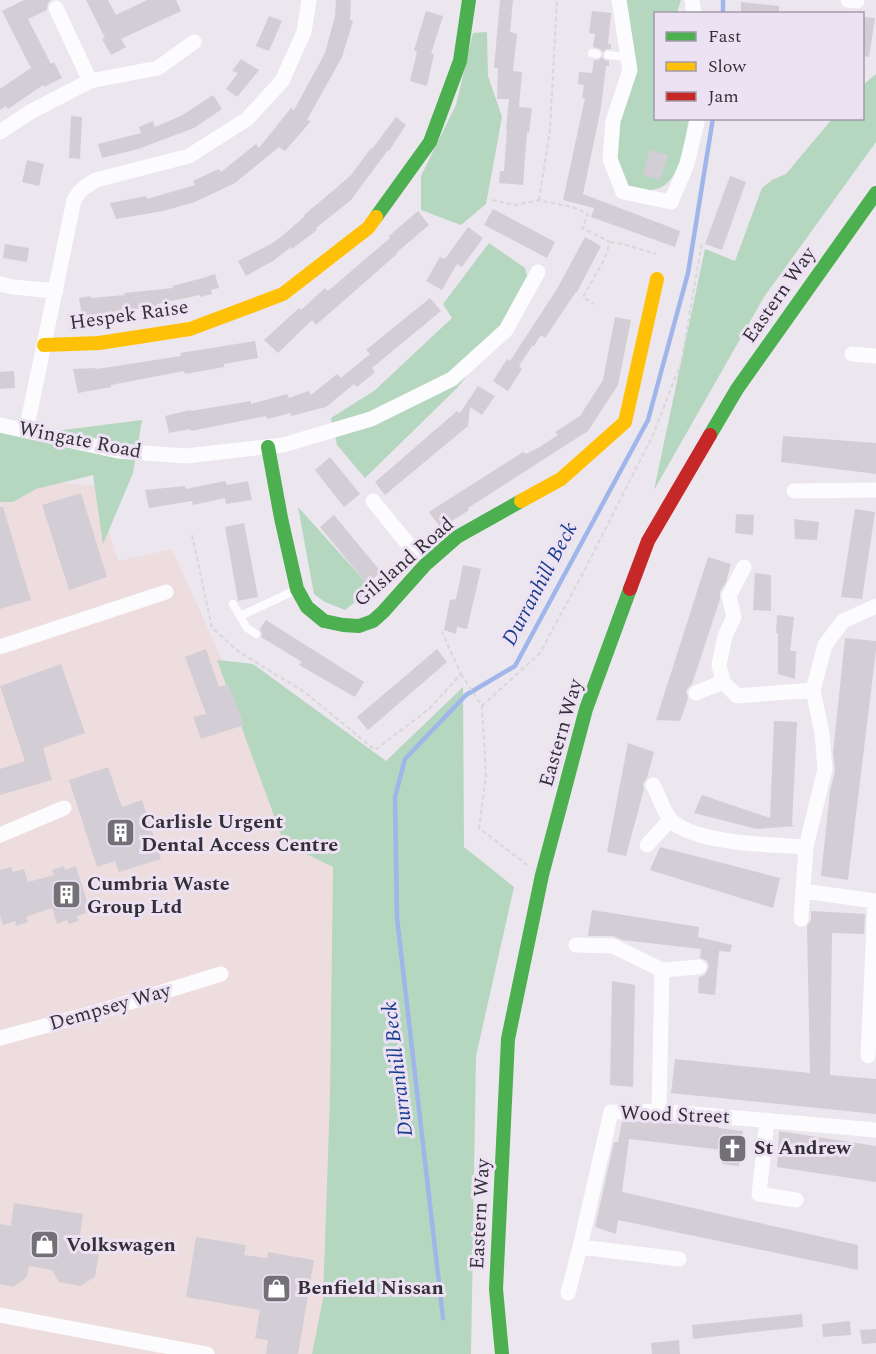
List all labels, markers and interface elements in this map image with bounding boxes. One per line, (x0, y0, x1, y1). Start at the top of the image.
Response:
legend (654, 12, 864, 120)
text: Fast (708, 23, 741, 50)
text: Slow (708, 53, 747, 80)
text: Jam (708, 83, 739, 110)
street label: Eastern Way (735, 240, 824, 349)
street label: Hespek Raise (68, 292, 190, 338)
street label: Wingate Road (16, 413, 144, 467)
street label: Gilsland Road (347, 510, 461, 614)
water label: Durranhill Beck (494, 516, 586, 652)
street label: Eastern Way (531, 674, 591, 791)
place label: Carlisle Urgent Dental Access Centre (141, 807, 338, 860)
building icon: Carlisle Urgent Dental Access Centre (104, 817, 136, 849)
place label: Cumbria Waste Group Ltd (87, 869, 230, 922)
building icon: Cumbria Waste Group Ltd (50, 879, 82, 911)
street label: Dempsey Way (46, 975, 176, 1039)
water label: Durranhill Beck (374, 999, 422, 1139)
street label: Wood Street (620, 1098, 730, 1132)
church icon: St Andrew (717, 1132, 749, 1164)
place label: St Andrew (754, 1133, 852, 1163)
street label: Eastern Way (462, 1156, 498, 1270)
shop icon: Volkswagen (29, 1229, 61, 1261)
place label: Volkswagen (66, 1230, 176, 1260)
shop icon: Benfield Nissan (260, 1272, 292, 1304)
place label: Benfield Nissan (297, 1273, 444, 1303)

